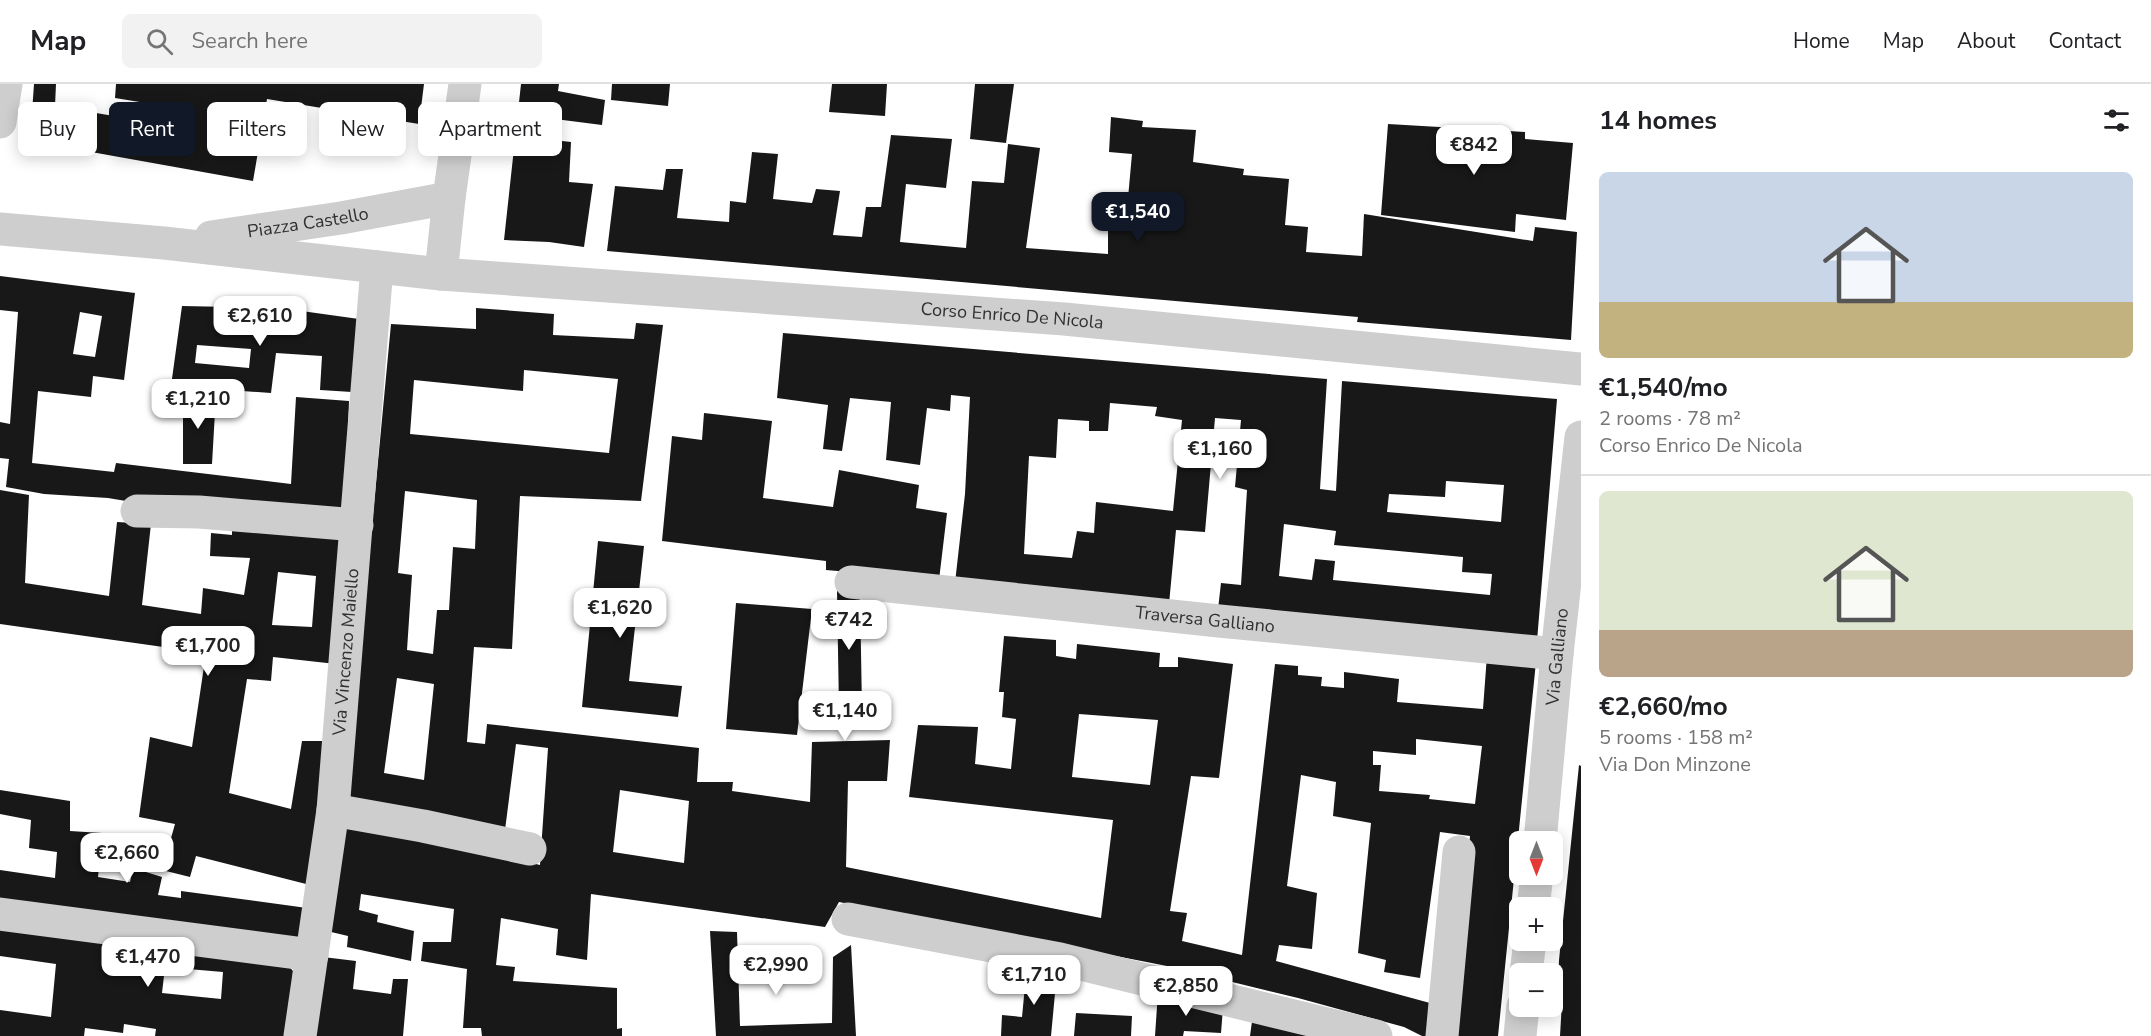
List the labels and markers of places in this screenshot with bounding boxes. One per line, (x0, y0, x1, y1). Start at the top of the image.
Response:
pin: €842 (1438, 125, 1510, 176)
pin: €1,540 (1089, 192, 1187, 243)
pin: €2,610 (211, 296, 309, 347)
pin: €1,210 (149, 379, 247, 430)
pin: €1,160 (1171, 429, 1269, 480)
pin: €1,620 (571, 588, 669, 639)
pin: €742 (813, 600, 885, 651)
pin: €1,700 (159, 626, 257, 677)
pin: €1,140 (796, 691, 894, 742)
pin: €2,660 (78, 833, 176, 884)
pin: €1,470 (99, 937, 197, 988)
pin: €2,990 (727, 945, 825, 996)
pin: €1,710 (985, 955, 1083, 1006)
pin: €2,850 (1137, 966, 1235, 1017)

